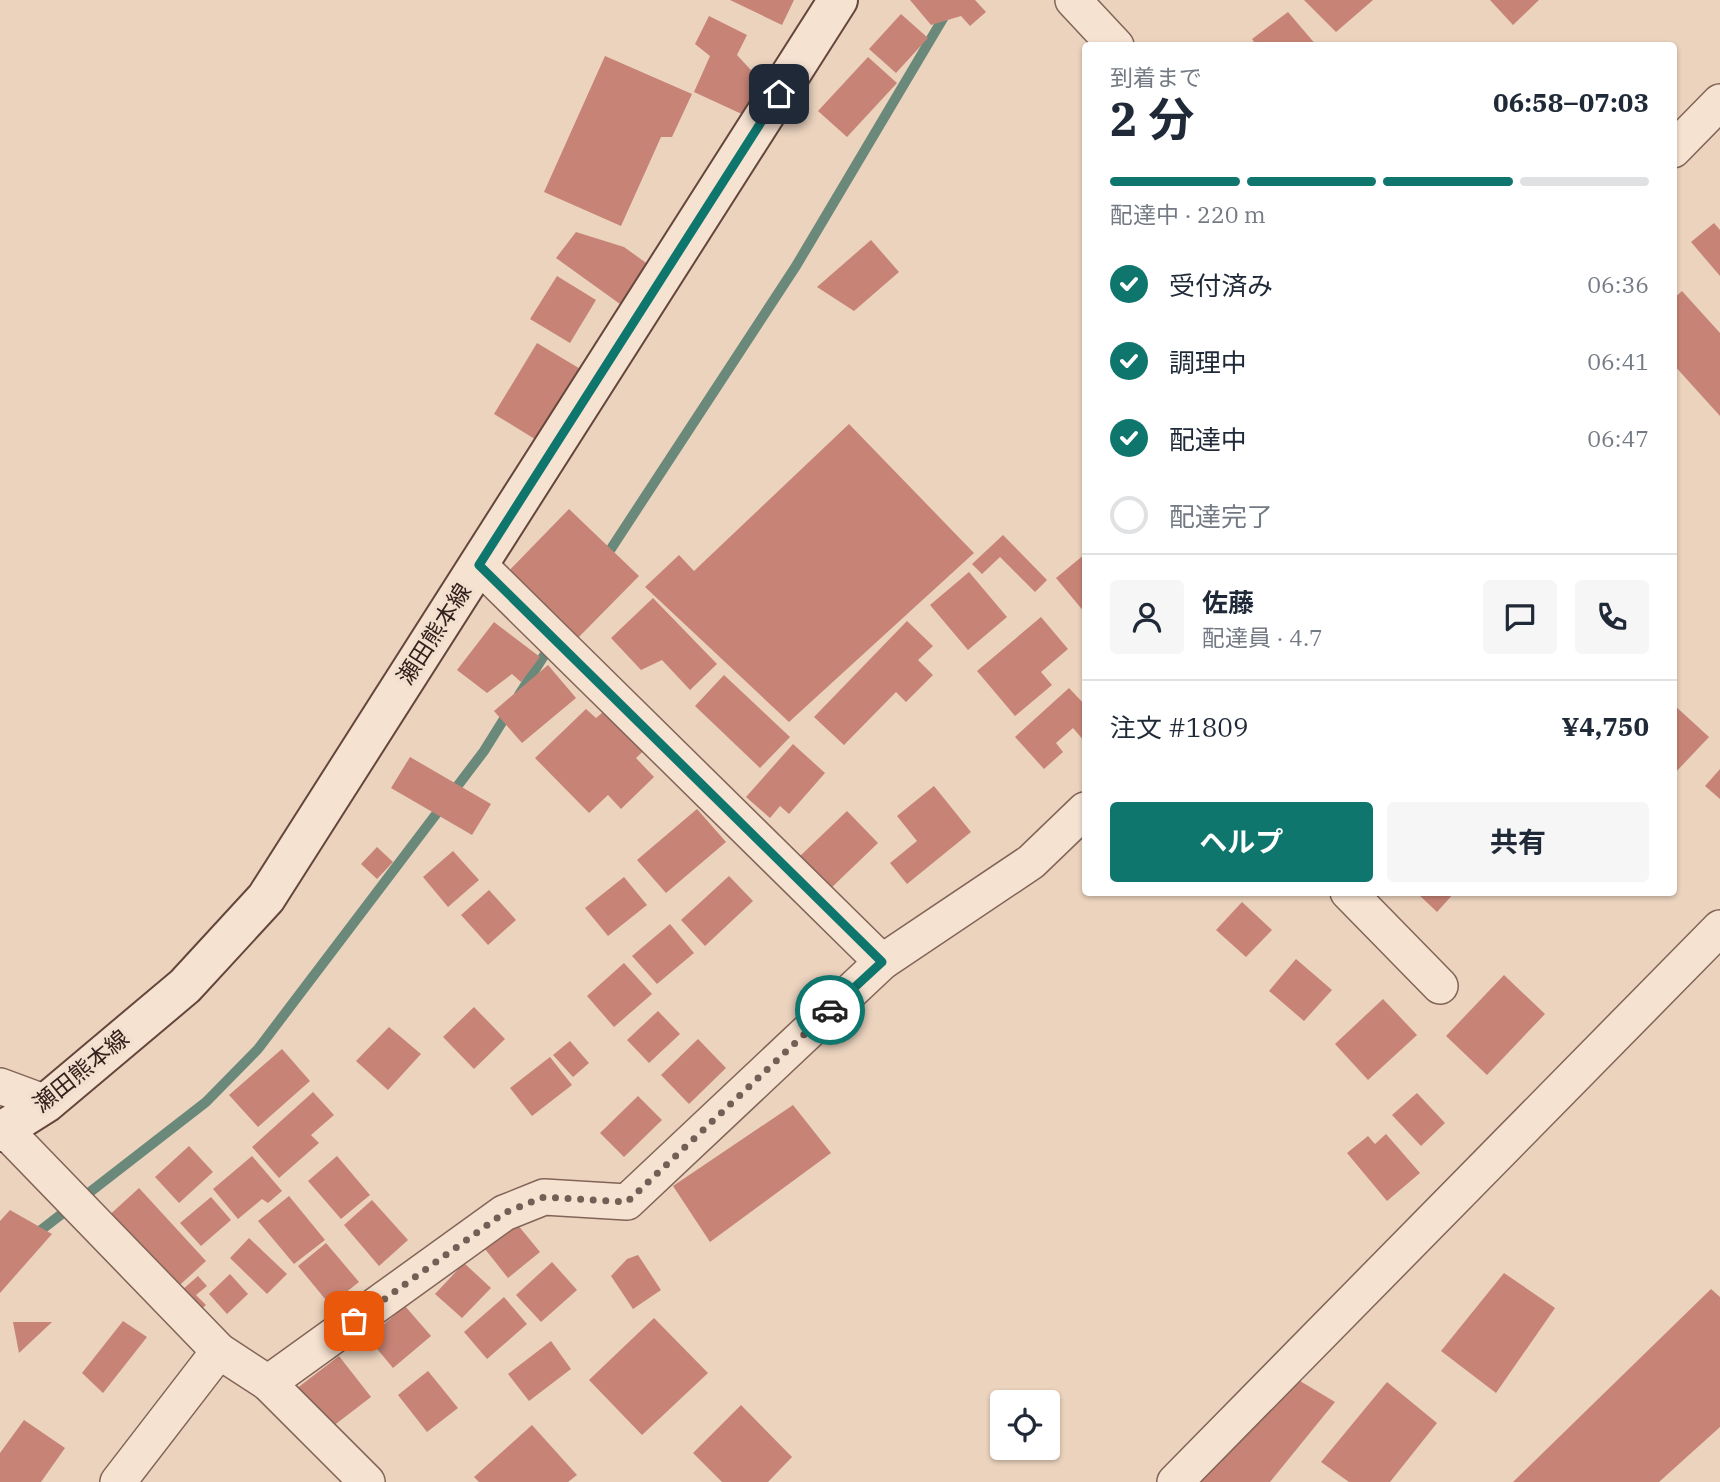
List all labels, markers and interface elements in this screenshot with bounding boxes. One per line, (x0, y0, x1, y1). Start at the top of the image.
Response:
text: 到着まで (1110, 62, 1202, 92)
pin (749, 64, 809, 124)
icon: home (760, 75, 798, 113)
text: 06:58–07:03 (1493, 85, 1649, 119)
text: 2 分 (1110, 89, 1194, 149)
text: 配達中 · 220 m (1110, 199, 1266, 229)
icon: check (1110, 265, 1148, 303)
text: 受付済み (1169, 268, 1273, 302)
text: 06:36 (1587, 269, 1649, 299)
icon: check (1110, 342, 1148, 380)
text: 調理中 (1169, 345, 1247, 379)
text: 06:41 (1587, 346, 1649, 376)
icon: check (1110, 419, 1148, 457)
text: 配達中 (1169, 422, 1247, 456)
text: 06:47 (1587, 423, 1649, 453)
text: 配達完了 (1169, 499, 1273, 533)
street label: 瀬田熊本線 (389, 577, 477, 690)
button: person (1110, 580, 1184, 654)
button: chat (1483, 580, 1557, 654)
button: phone (1575, 580, 1649, 654)
text: 佐藤 (1202, 585, 1254, 619)
text: 配達員 · 4.7 (1202, 622, 1323, 652)
text: ¥4,750 (1562, 709, 1649, 743)
text: 注文 #1809 (1110, 710, 1249, 744)
button: ヘルプ (1110, 802, 1373, 882)
button: 共有 (1387, 802, 1649, 882)
courier (795, 975, 865, 1045)
icon: car (811, 991, 849, 1029)
street label: 瀬田熊本線 (26, 1022, 134, 1118)
pin (324, 1291, 384, 1351)
icon: bag (335, 1302, 373, 1340)
map controls (990, 1390, 1060, 1460)
button: locate (990, 1390, 1060, 1460)

